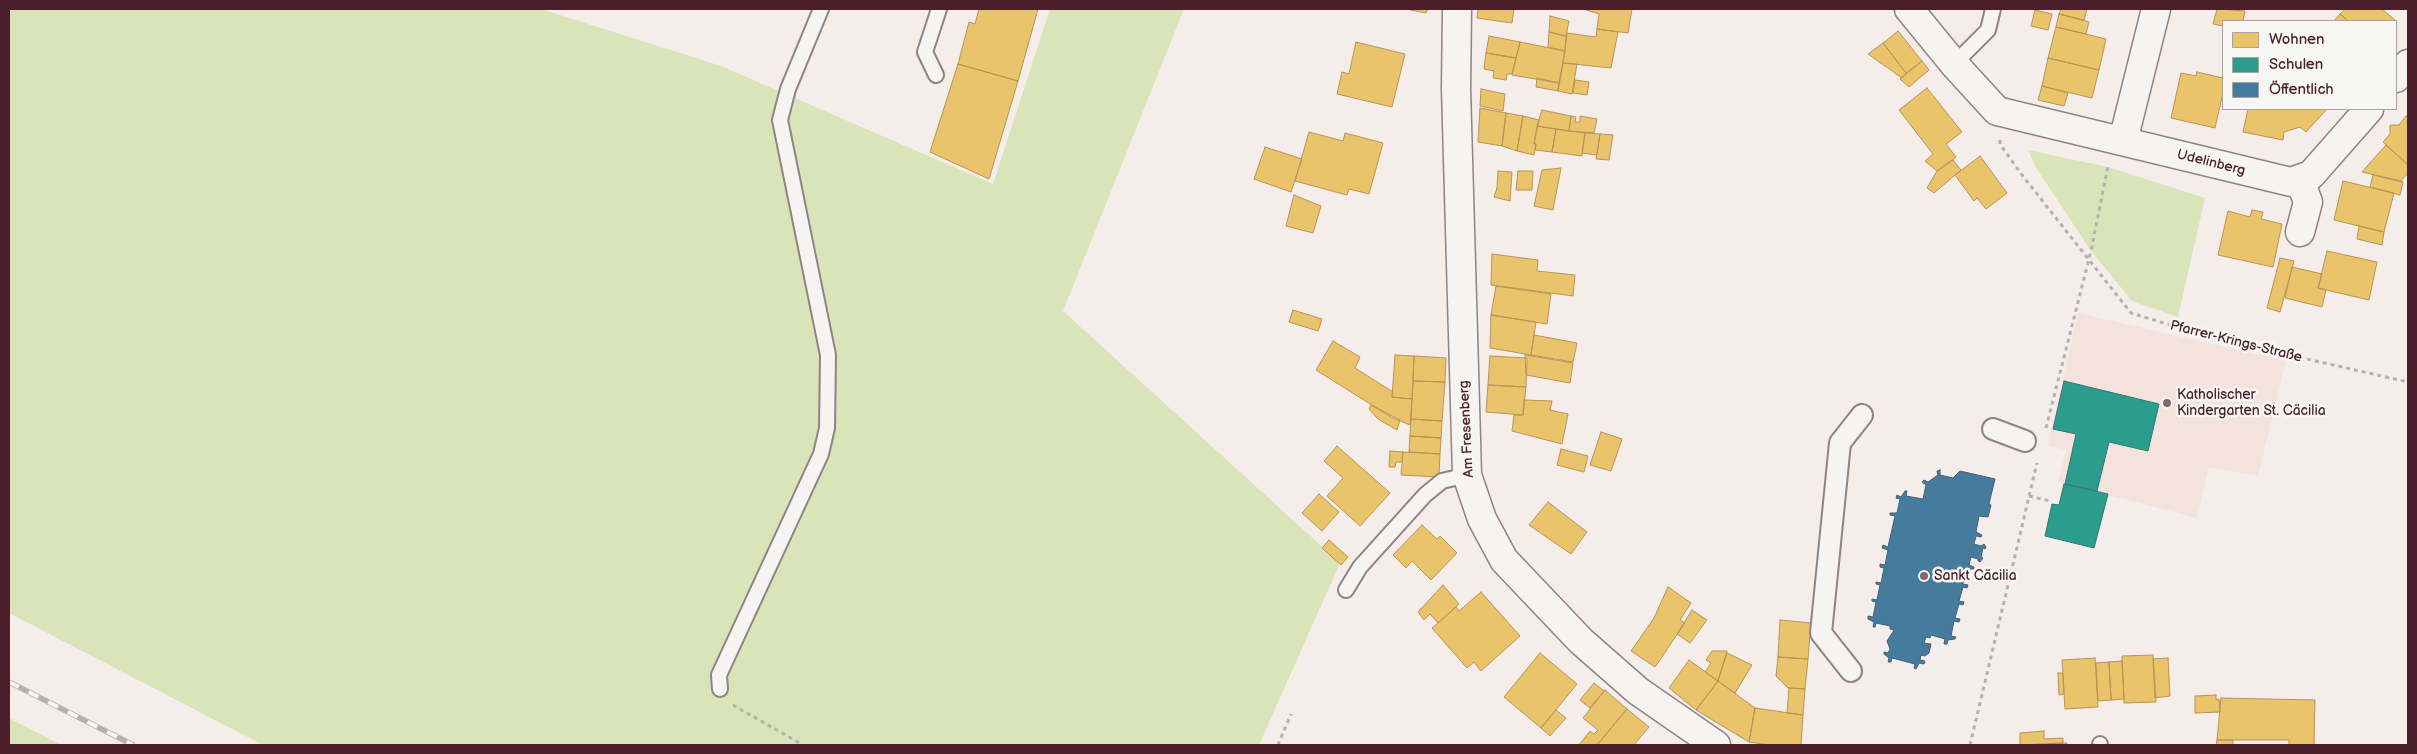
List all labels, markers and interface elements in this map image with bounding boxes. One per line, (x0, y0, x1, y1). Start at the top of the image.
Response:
legend (2222, 20, 2397, 110)
text: Wohnen (2269, 30, 2324, 49)
text: Schulen (2269, 55, 2323, 74)
text: Öffentlich (2269, 80, 2334, 99)
street label: Udelinberg (2175, 146, 2247, 180)
street label: Pfarrer-Krings-Straße (2168, 317, 2304, 367)
street label: Am Fresenberg (1456, 380, 1478, 478)
place label: Katholischer Kindergarten St. Cäcilia (2177, 387, 2326, 420)
marker: Katholischer Kindergarten St. Cäcilia (2161, 397, 2173, 409)
place label: Sankt Cäcilia (1934, 568, 2017, 584)
marker: Sankt Cäcilia (1918, 570, 1930, 582)

